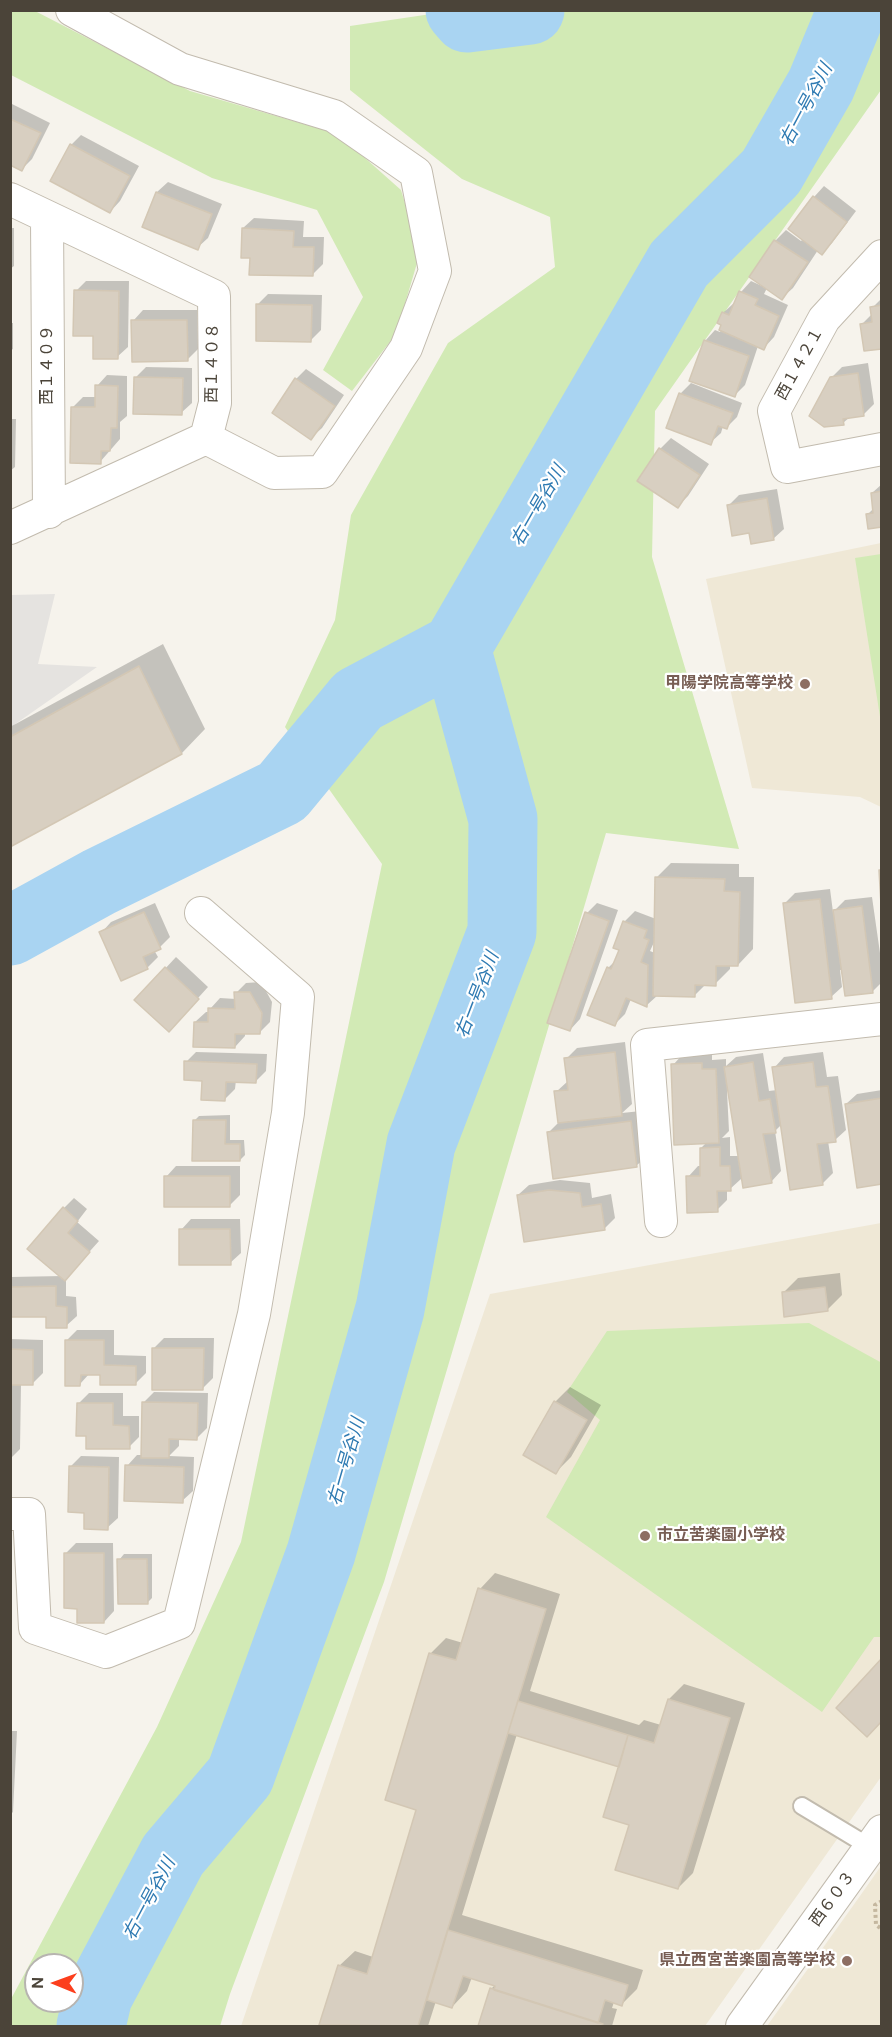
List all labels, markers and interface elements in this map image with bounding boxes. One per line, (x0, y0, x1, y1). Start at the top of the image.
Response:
water label: 右一号谷川 (776, 60, 838, 150)
street label: 西１４０８ (203, 323, 223, 403)
street label: 西１４２１ (772, 324, 828, 404)
street label: 西１４０９ (38, 325, 58, 405)
water label: 右一号谷川 (507, 462, 571, 550)
place label: 甲陽学院高等学校 (665, 674, 793, 694)
marker: 甲陽学院高等学校 (798, 677, 812, 691)
water label: 右一号谷川 (452, 949, 504, 1041)
water label: 右一号谷川 (324, 1416, 370, 1508)
place label: 市立苦楽園小学校 (657, 1526, 785, 1546)
marker: 市立苦楽園小学校 (638, 1529, 652, 1543)
water label: 右一号谷川 (119, 1854, 181, 1944)
street label: 西６０３ (806, 1867, 860, 1931)
place label: 県立西宮苦楽園高等学校 (659, 1951, 835, 1971)
north arrow (24, 1953, 84, 2013)
marker: 県立西宮苦楽園高等学校 (840, 1954, 854, 1968)
text: N (27, 1977, 48, 1989)

